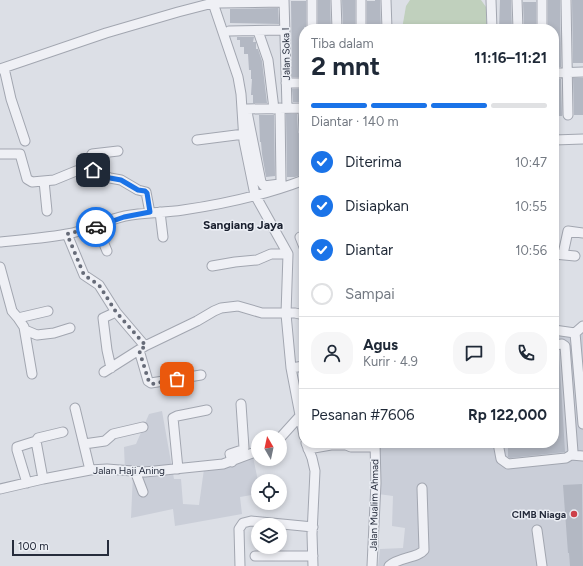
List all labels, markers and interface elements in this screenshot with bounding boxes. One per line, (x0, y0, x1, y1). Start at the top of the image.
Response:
street label: Jalan Soka I (279, 28, 293, 80)
text: Tiba dalam (311, 36, 373, 51)
text: 11:16–11:21 (474, 49, 547, 67)
text: 2 mnt (311, 50, 380, 82)
text: Diantar · 140 m (311, 114, 399, 129)
icon: check (311, 151, 333, 173)
pin (76, 153, 110, 187)
text: Diterima (345, 153, 402, 171)
text: 10:47 (515, 155, 547, 170)
icon: home (82, 159, 104, 181)
icon: check (311, 195, 333, 217)
text: Disiapkan (345, 197, 409, 215)
text: 10:55 (515, 199, 547, 214)
courier (76, 207, 116, 247)
icon: car (85, 216, 107, 238)
district label: Sangiang Jaya (203, 218, 283, 232)
icon: check (311, 239, 333, 261)
text: Diantar (345, 241, 393, 259)
text: 10:56 (515, 243, 547, 258)
text: Sampai (345, 285, 395, 303)
button: person (311, 332, 353, 374)
button: chat (453, 332, 495, 374)
button: phone (505, 332, 547, 374)
text: Agus (363, 336, 398, 354)
text: Kurir · 4.9 (363, 354, 418, 369)
pin (160, 362, 194, 396)
icon: bag (166, 368, 188, 390)
text: Pesanan #7606 (311, 406, 415, 424)
text: Rp 122,000 (468, 406, 547, 424)
north arrow (251, 430, 287, 466)
map controls (251, 430, 287, 554)
street label: Jalan Mualim Ahmad (367, 459, 381, 551)
street label: Jalan Haji Aning (93, 464, 165, 477)
button: locate (251, 474, 287, 510)
place label: CIMB Niaga (512, 508, 566, 521)
marker: CIMB Niaga (569, 509, 579, 519)
button: layers (251, 518, 287, 554)
scale bar (12, 538, 109, 557)
text: 100 m (18, 540, 49, 553)

